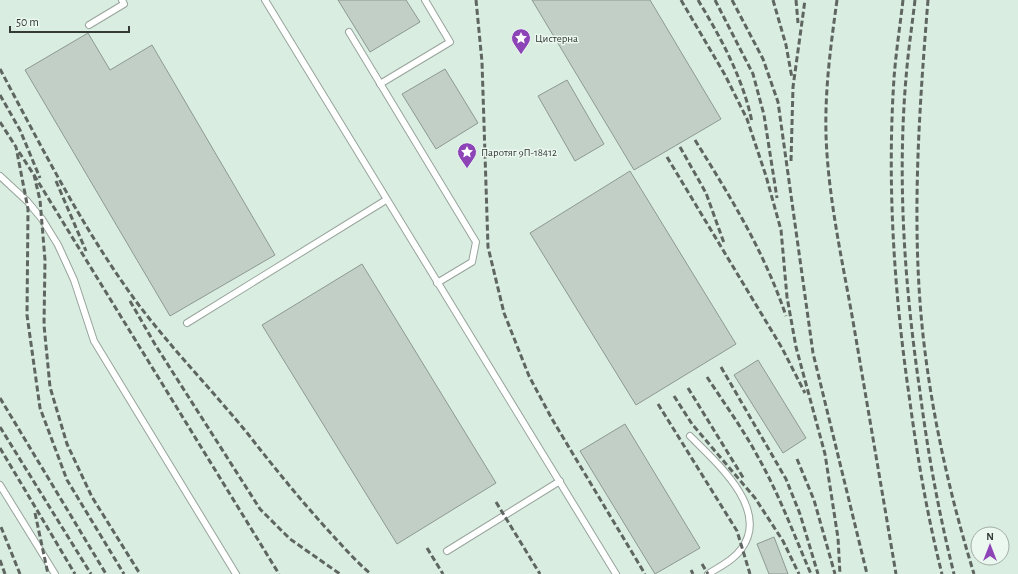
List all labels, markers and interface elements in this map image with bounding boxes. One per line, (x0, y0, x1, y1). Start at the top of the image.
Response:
scale bar (10, 8, 129, 34)
text: 50 m (16, 16, 39, 28)
place icon: Цистерна (510, 27, 532, 55)
place label: Цистерна (535, 33, 578, 44)
place icon: Паротяг 9П-18412 (456, 141, 478, 169)
place label: Паротяг 9П-18412 (481, 147, 557, 158)
north arrow (970, 526, 1010, 566)
text: N (986, 531, 994, 542)

